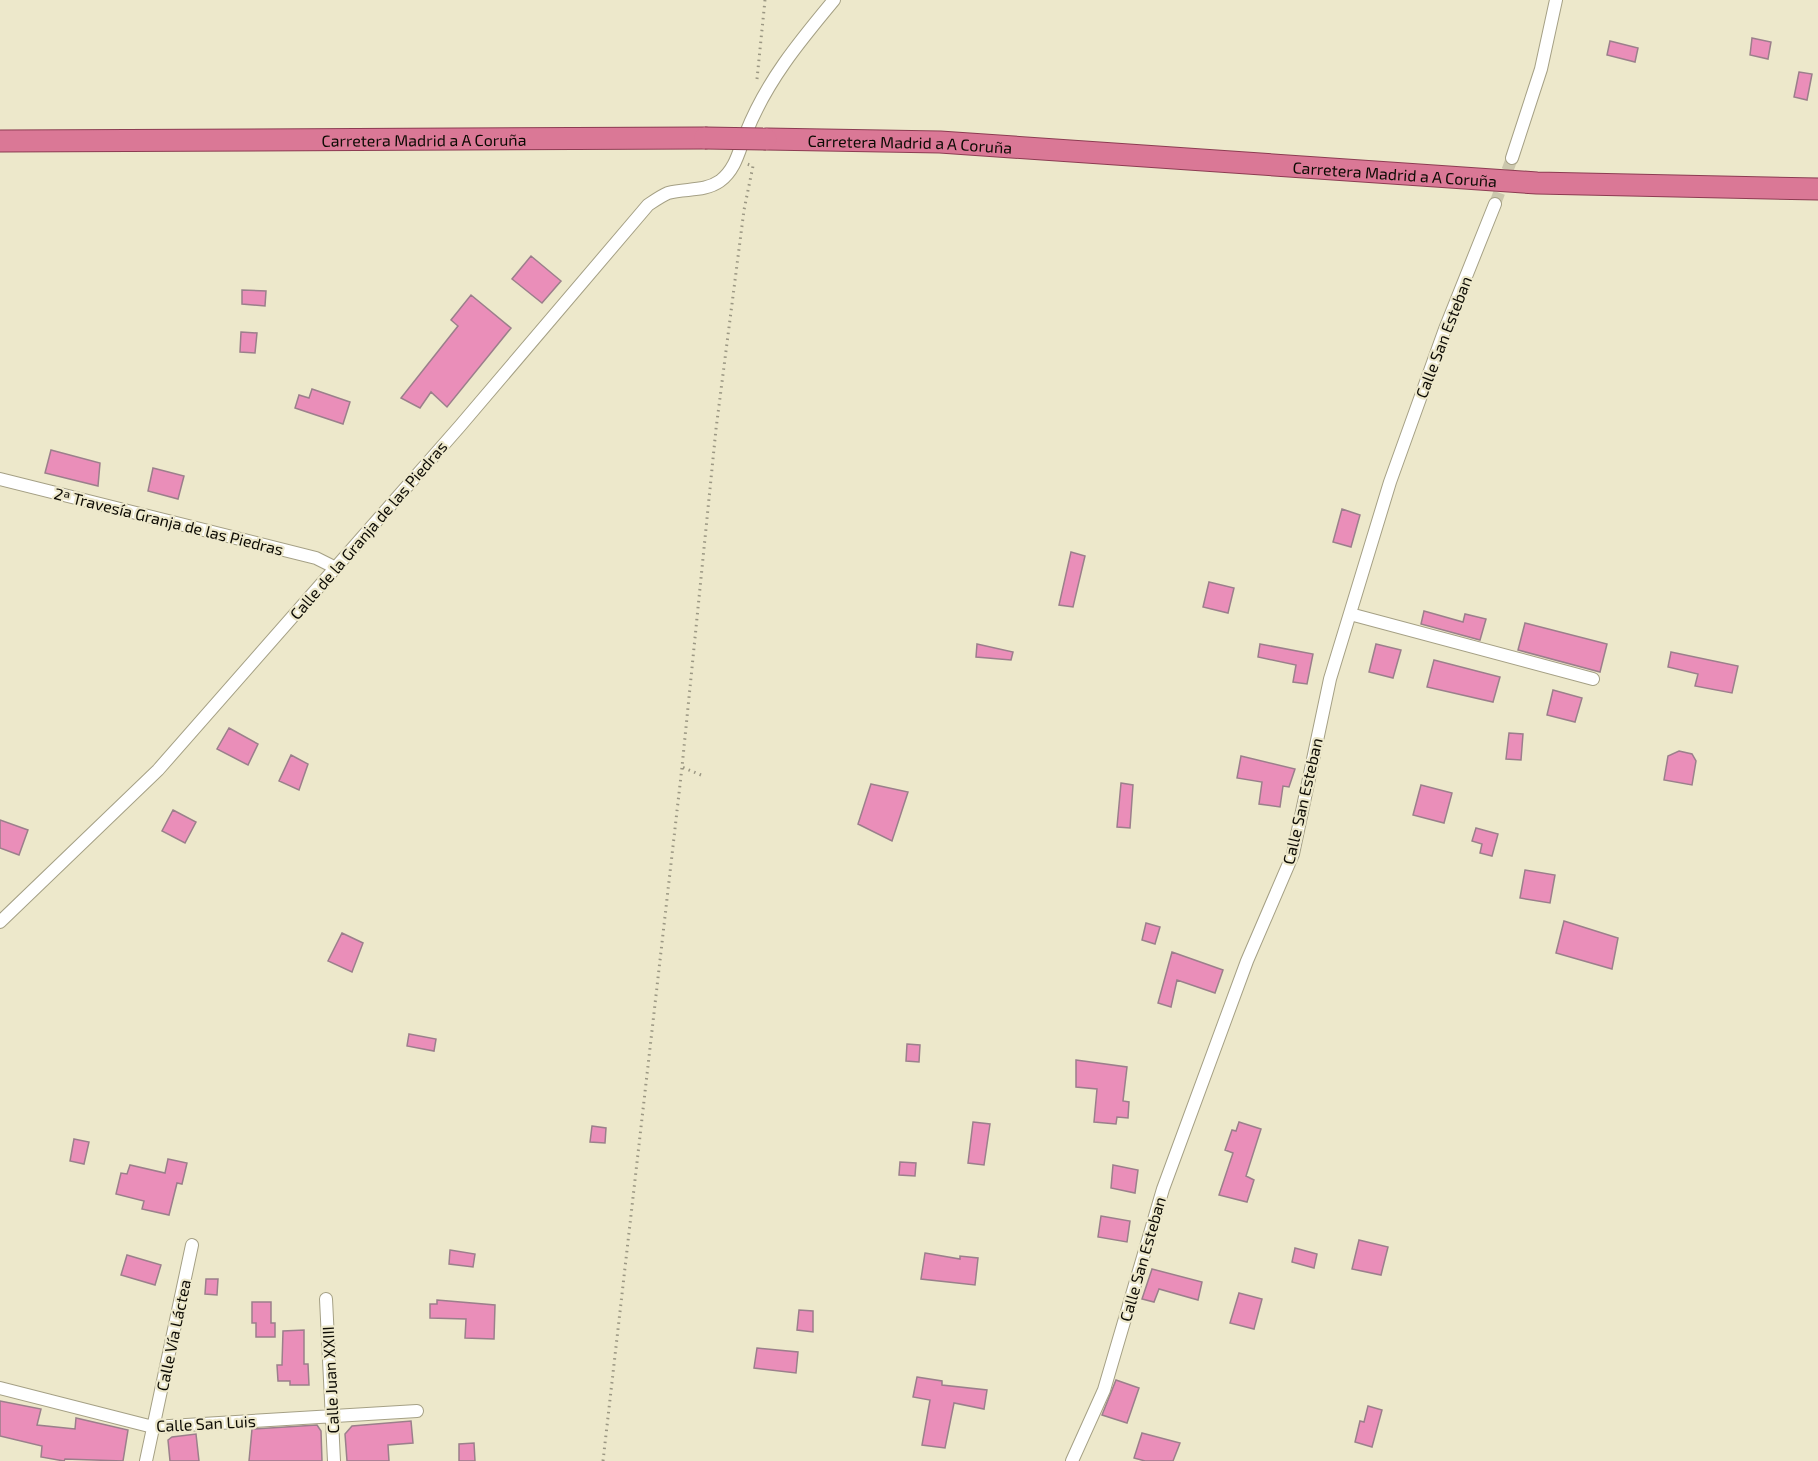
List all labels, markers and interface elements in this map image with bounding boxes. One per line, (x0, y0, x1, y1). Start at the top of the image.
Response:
street label: Carretera Madrid a A Coruña (322, 129, 526, 149)
street label: Carretera Madrid a A Coruña (807, 130, 1013, 156)
street label: Carretera Madrid a A Coruña (1292, 157, 1498, 190)
street label: Calle San Esteban (1411, 273, 1475, 401)
street label: Calle de la Granja de las Piedras (285, 437, 451, 624)
street label: 2ª Travesía Granja de las Piedras (52, 483, 286, 560)
street label: Calle San Esteban (1278, 736, 1326, 866)
street label: Calle San Esteban (1115, 1194, 1169, 1324)
street label: Calle Vía Láctea (152, 1277, 194, 1393)
street label: Calle Juan XXIII (318, 1326, 342, 1434)
street label: Calle San Luis (156, 1411, 256, 1435)

